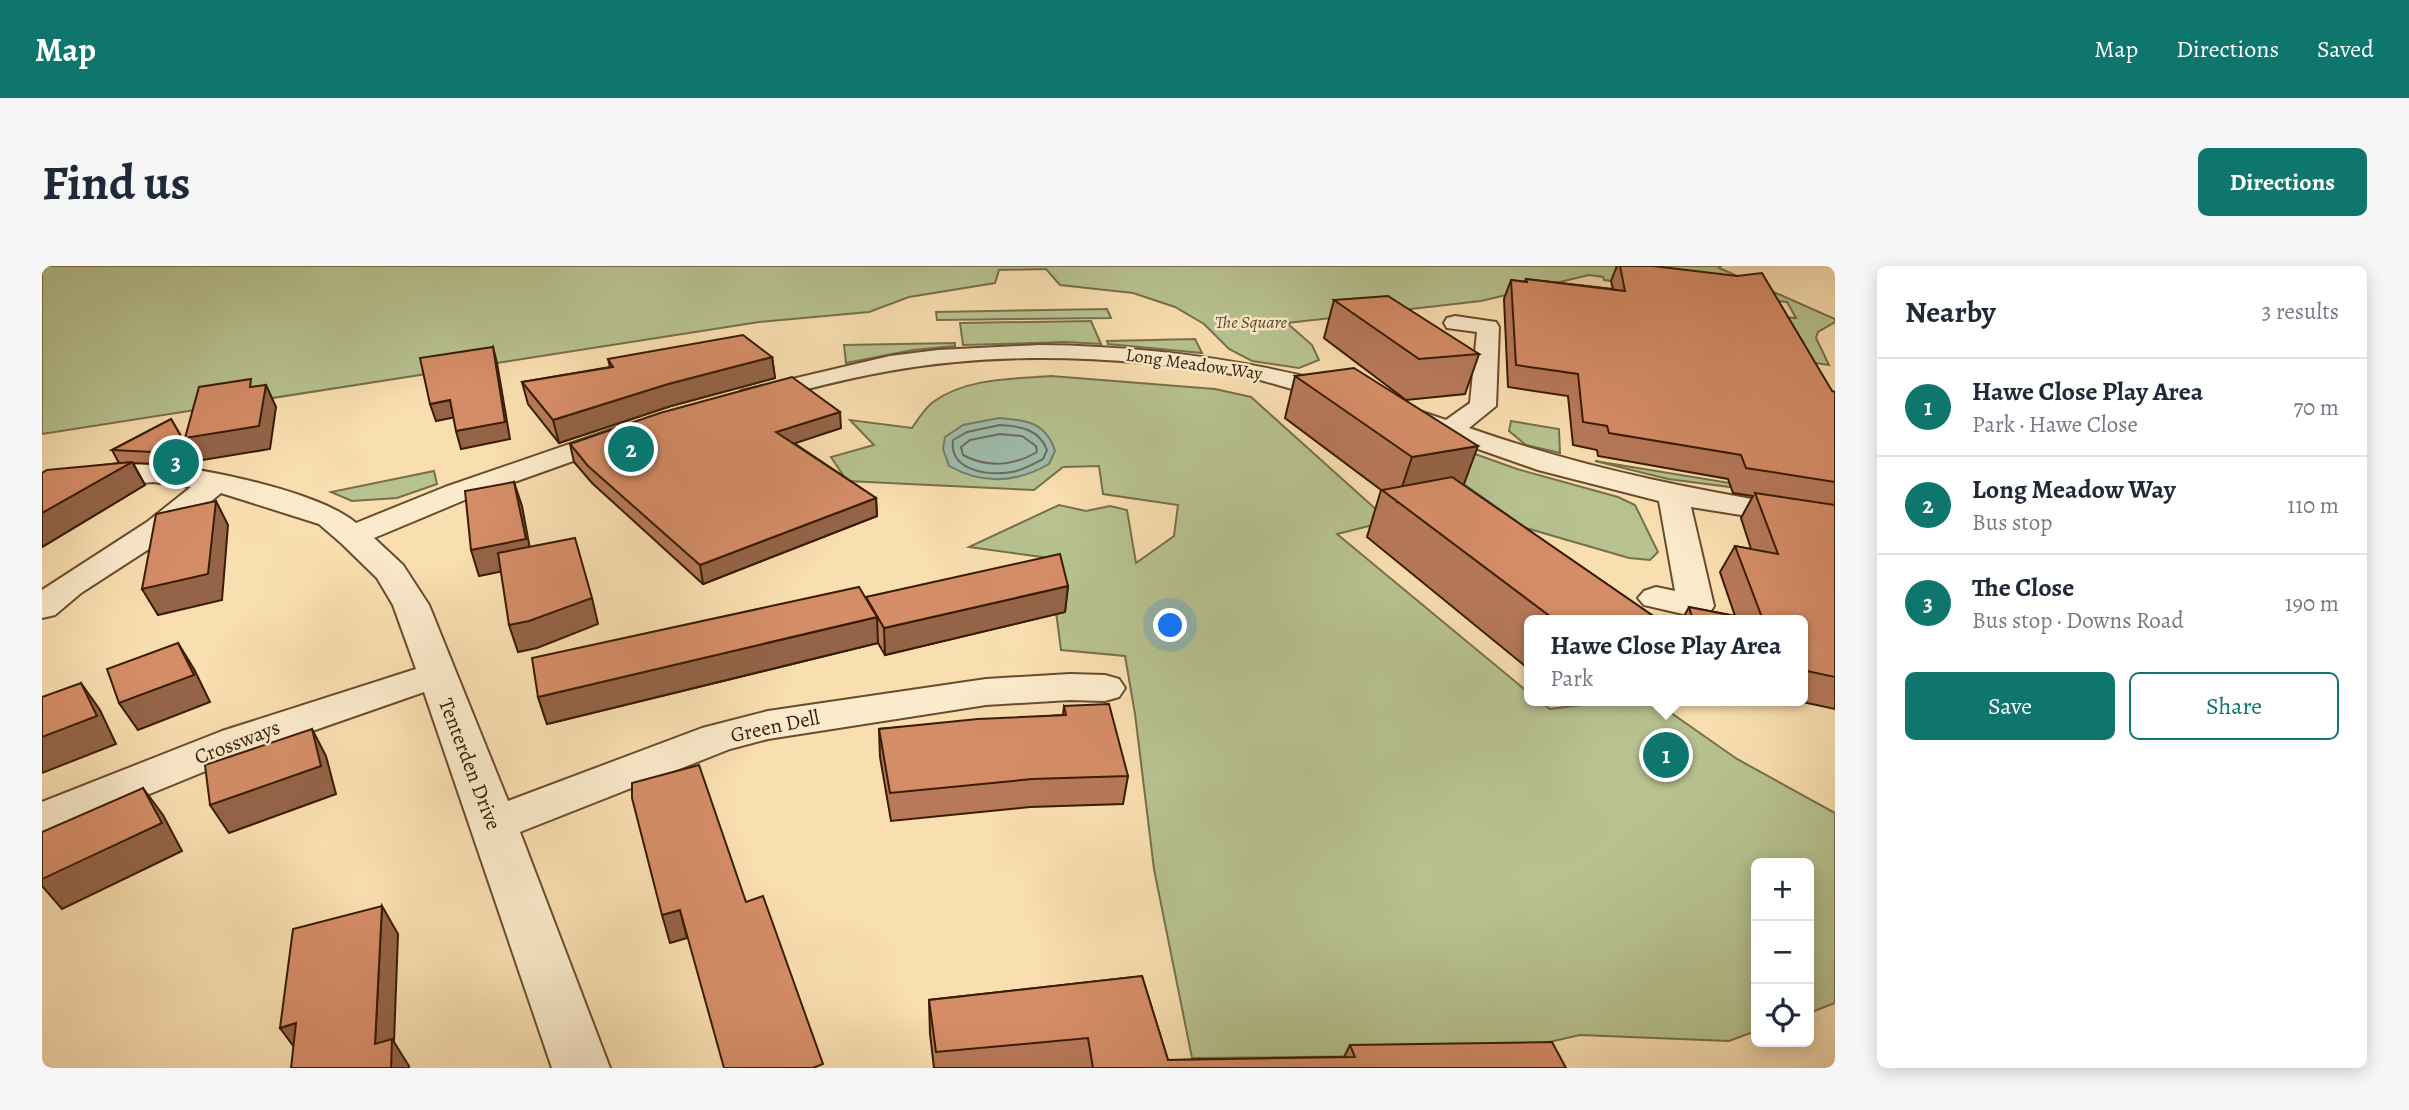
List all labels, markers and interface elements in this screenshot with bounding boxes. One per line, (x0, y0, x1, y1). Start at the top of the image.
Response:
text: Map (35, 27, 96, 72)
text: Map (2094, 33, 2138, 65)
text: Directions (2176, 33, 2279, 65)
text: Saved (2317, 33, 2374, 65)
button: Directions (2198, 148, 2367, 216)
text: Find us (42, 149, 190, 216)
text: Nearby (1905, 292, 1996, 332)
text: 3 results (2262, 296, 2339, 327)
park label: The Square (1215, 310, 1288, 334)
street label: Long Meadow Way (1124, 343, 1265, 386)
text: Hawe Close Play Area (1972, 374, 2203, 409)
text: 1 (1924, 392, 1932, 423)
text: 70 m (2293, 392, 2339, 423)
text: Park · Hawe Close (1972, 409, 2138, 440)
pin: 2 (608, 423, 654, 475)
pin: 3 (153, 436, 199, 488)
text: Long Meadow Way (1972, 472, 2176, 507)
text: 2 (1922, 490, 1934, 521)
text: 110 m (2287, 490, 2339, 521)
text: Bus stop (1972, 507, 2052, 538)
text: The Close (1972, 570, 2074, 605)
text: 3 (1923, 588, 1933, 619)
text: 190 m (2285, 588, 2339, 619)
text: Bus stop · Downs Road (1972, 605, 2184, 636)
your location (1153, 608, 1187, 642)
popup (1524, 615, 1808, 706)
text: Hawe Close Play Area (1550, 628, 1782, 663)
text: Park (1550, 663, 1593, 694)
button: Save (1905, 672, 2115, 740)
button: Share (2129, 672, 2339, 740)
street label: Tenterden Drive (432, 694, 508, 834)
street label: Green Dell (728, 703, 822, 749)
street label: Crossways (190, 713, 284, 771)
pin: 1 (1643, 729, 1689, 781)
map controls (1751, 858, 1814, 1047)
button: + (1751, 858, 1814, 921)
button: − (1751, 921, 1814, 984)
button: locate (1751, 984, 1814, 1047)

